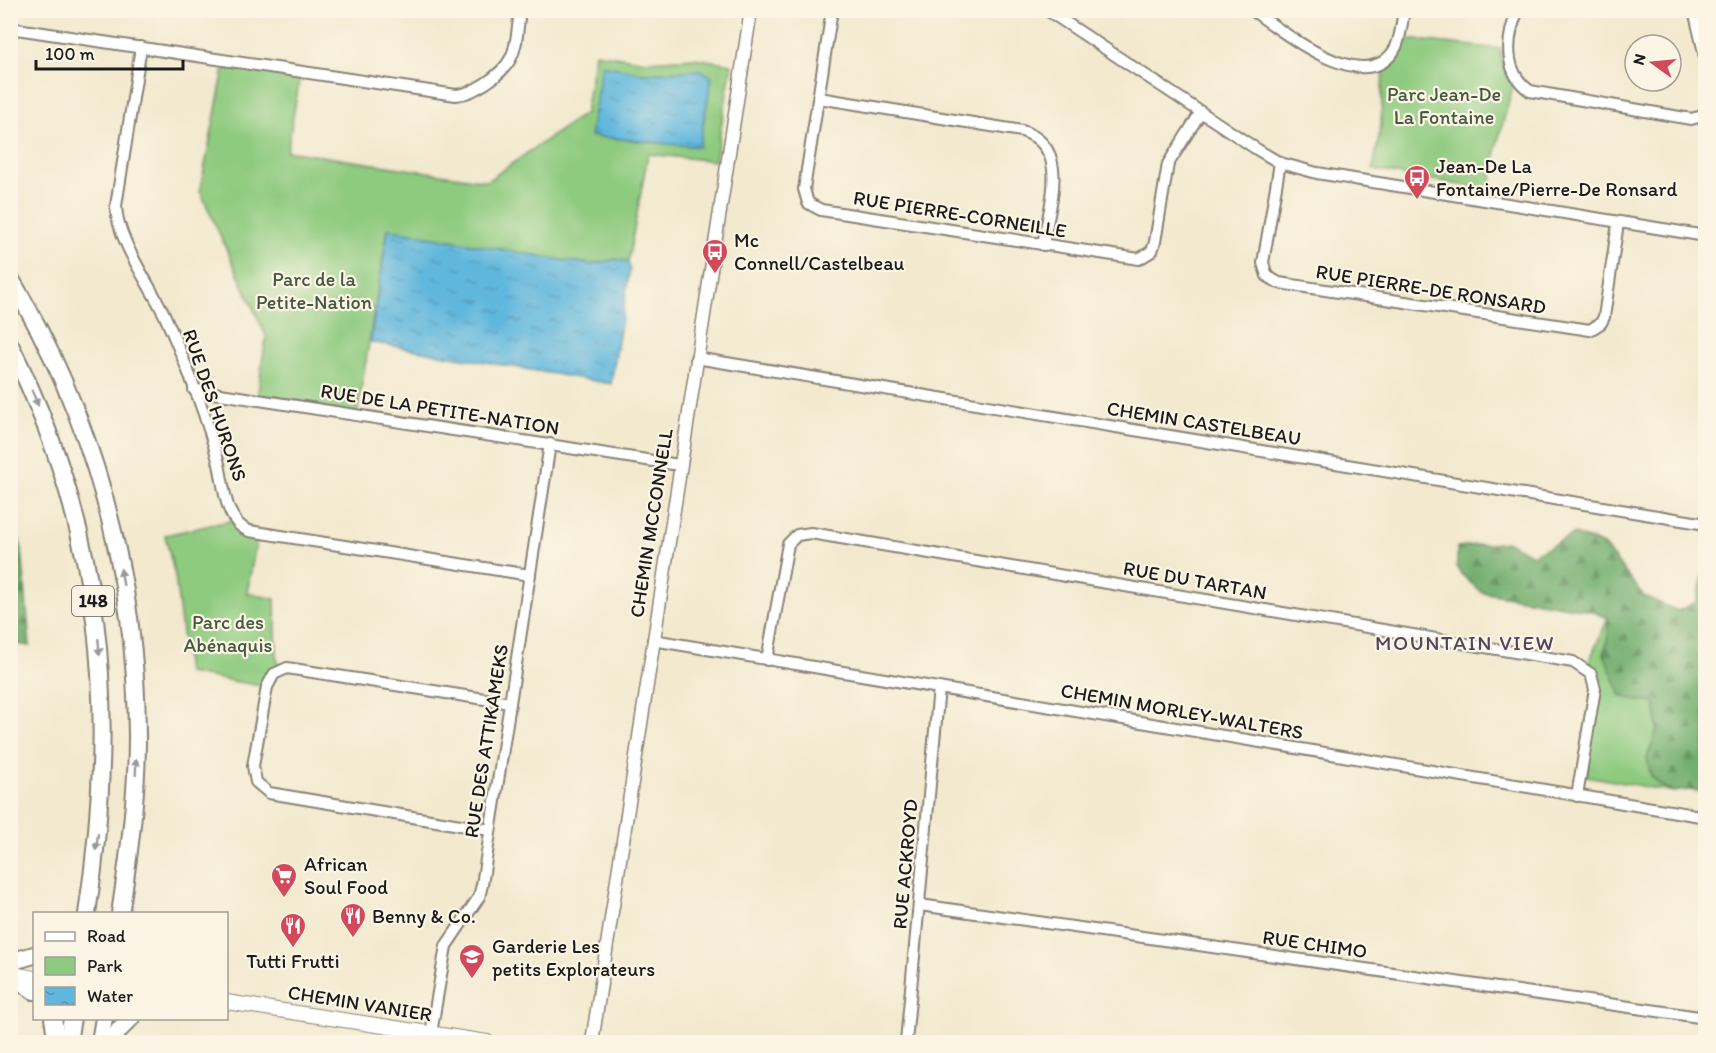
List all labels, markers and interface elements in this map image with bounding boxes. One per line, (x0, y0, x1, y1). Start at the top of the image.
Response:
scale bar (36, 33, 183, 71)
north arrow (1623, 33, 1683, 93)
text: 100 m (45, 43, 95, 65)
text: N (1628, 52, 1650, 67)
park label: Parc Jean-De La Fontaine (1387, 82, 1501, 129)
place label: Jean-De La Fontaine/Pierre-De Ronsard (1436, 154, 1677, 201)
bus stop icon: Jean-De La Fontaine/Pierre-De Ronsard (1402, 163, 1432, 201)
street label: RUE PIERRE-CORNEILLE (852, 185, 1068, 243)
place label: Mc Connell/Castelbeau (734, 228, 905, 275)
bus stop icon: Mc Connell/Castelbeau (700, 237, 730, 275)
street label: RUE PIERRE-DE RONSARD (1314, 259, 1548, 319)
park label: Parc de la Petite-Nation (256, 267, 372, 314)
street label: RUE DES HURONS (178, 326, 252, 484)
street label: RUE DE LA PETITE-NATION (319, 378, 561, 440)
one-way arrow (31, 389, 40, 407)
street label: CHEMIN CASTELBEAU (1105, 396, 1303, 450)
street label: CHEMIN MCCONNELL (624, 427, 678, 619)
street label: RUE DU TARTAN (1121, 556, 1269, 604)
one-way arrow (117, 567, 126, 586)
road number: 148 (72, 586, 114, 616)
park label: Parc des Abénaquis (184, 610, 273, 657)
district label: MOUNTAIN VIEW (1375, 630, 1555, 655)
one-way arrow (94, 638, 104, 657)
street label: RUE DES ATTIKAMEKS (459, 642, 513, 840)
street label: CHEMIN MORLEY-WALTERS (1059, 678, 1305, 744)
one-way arrow (131, 757, 141, 776)
street label: RUE ACKROYD (887, 798, 923, 930)
one-way arrow (93, 832, 102, 851)
place label: African Soul Food (304, 852, 388, 899)
supermarket icon: African Soul Food (269, 861, 299, 899)
restaurant icon: Benny & Co. (338, 901, 368, 939)
place label: Benny & Co. (372, 904, 476, 928)
restaurant icon: Tutti Frutti (278, 911, 308, 949)
legend (33, 912, 228, 1020)
text: Road (87, 925, 126, 947)
street label: RUE CHIMO (1261, 925, 1369, 963)
place label: Garderie Les petits Explorateurs (492, 934, 655, 981)
school or university icon: Garderie Les petits Explorateurs (457, 942, 487, 980)
place label: Tutti Frutti (246, 949, 340, 973)
text: Park (87, 955, 122, 977)
street label: CHEMIN VANIER (286, 980, 434, 1026)
text: Water (87, 985, 133, 1007)

